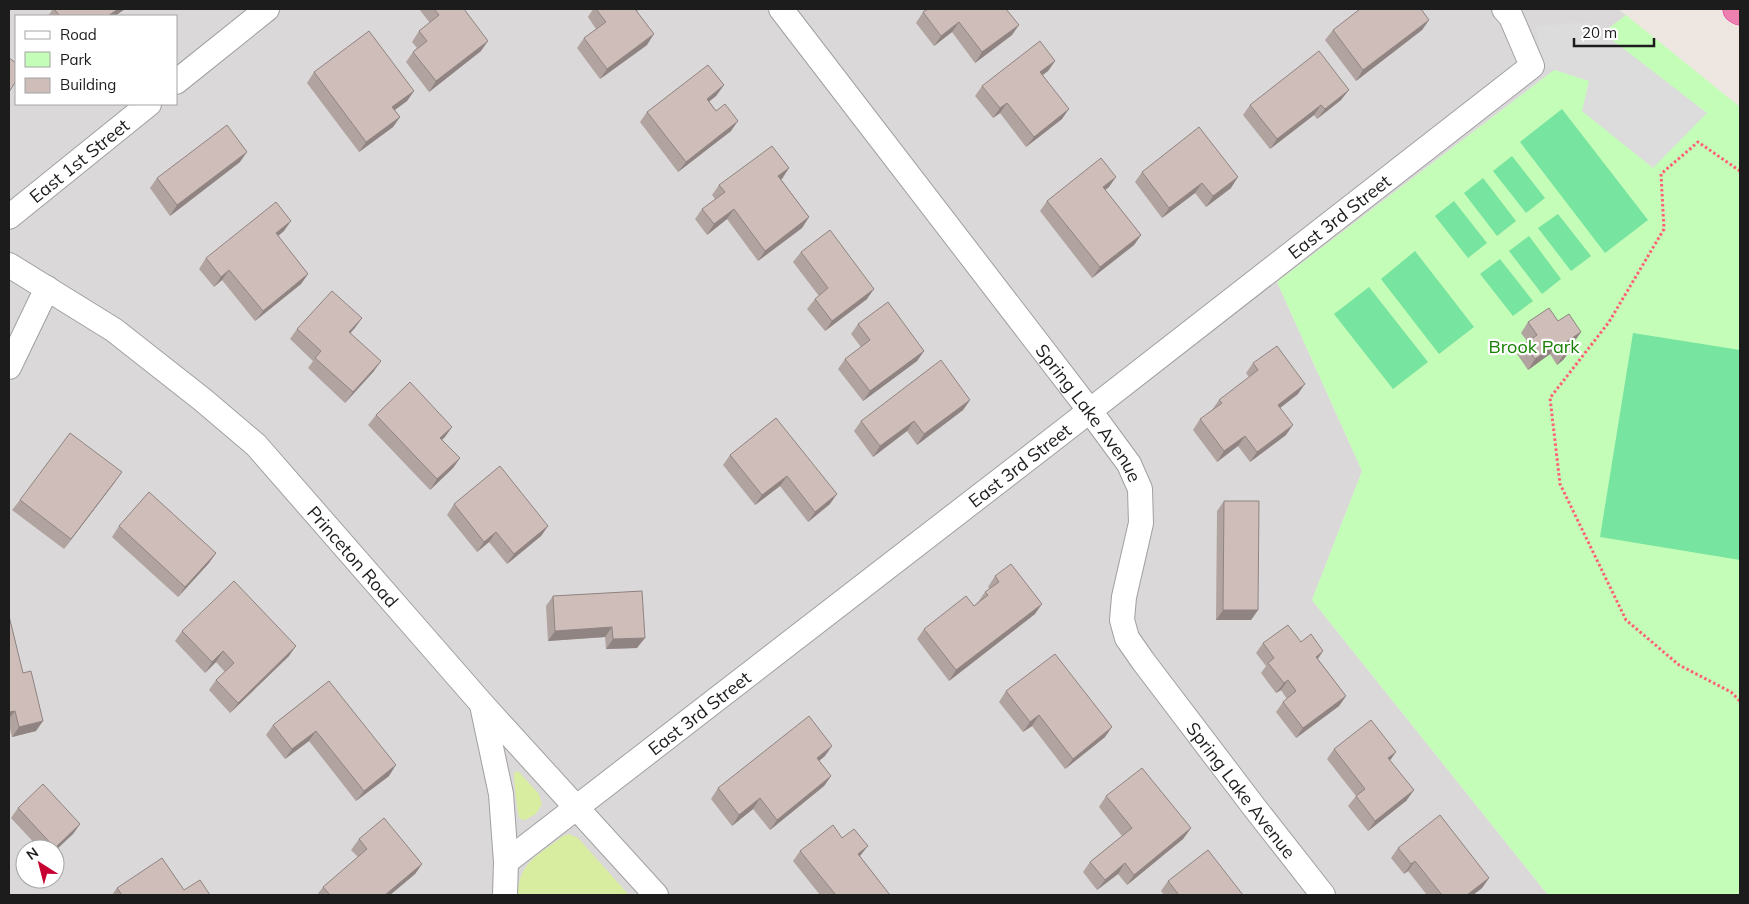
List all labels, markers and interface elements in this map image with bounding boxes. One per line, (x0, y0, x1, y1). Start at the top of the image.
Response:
legend (15, 15, 178, 105)
scale bar (1574, 15, 1654, 47)
text: 20 m (1582, 23, 1617, 42)
text: Road (60, 25, 97, 44)
text: Park (60, 50, 92, 69)
text: Building (60, 75, 116, 94)
street label: East 1st Street (24, 113, 134, 208)
street label: East 3rd Street (1283, 169, 1395, 263)
park label: Brook Park (1488, 335, 1580, 358)
street label: Spring Lake Avenue (1031, 339, 1147, 485)
street label: East 3rd Street (964, 418, 1076, 512)
street label: Princeton Road (303, 501, 404, 612)
street label: East 3rd Street (643, 666, 755, 760)
street label: Spring Lake Avenue (1182, 717, 1301, 863)
north arrow (15, 839, 65, 889)
text: N (23, 843, 42, 864)

